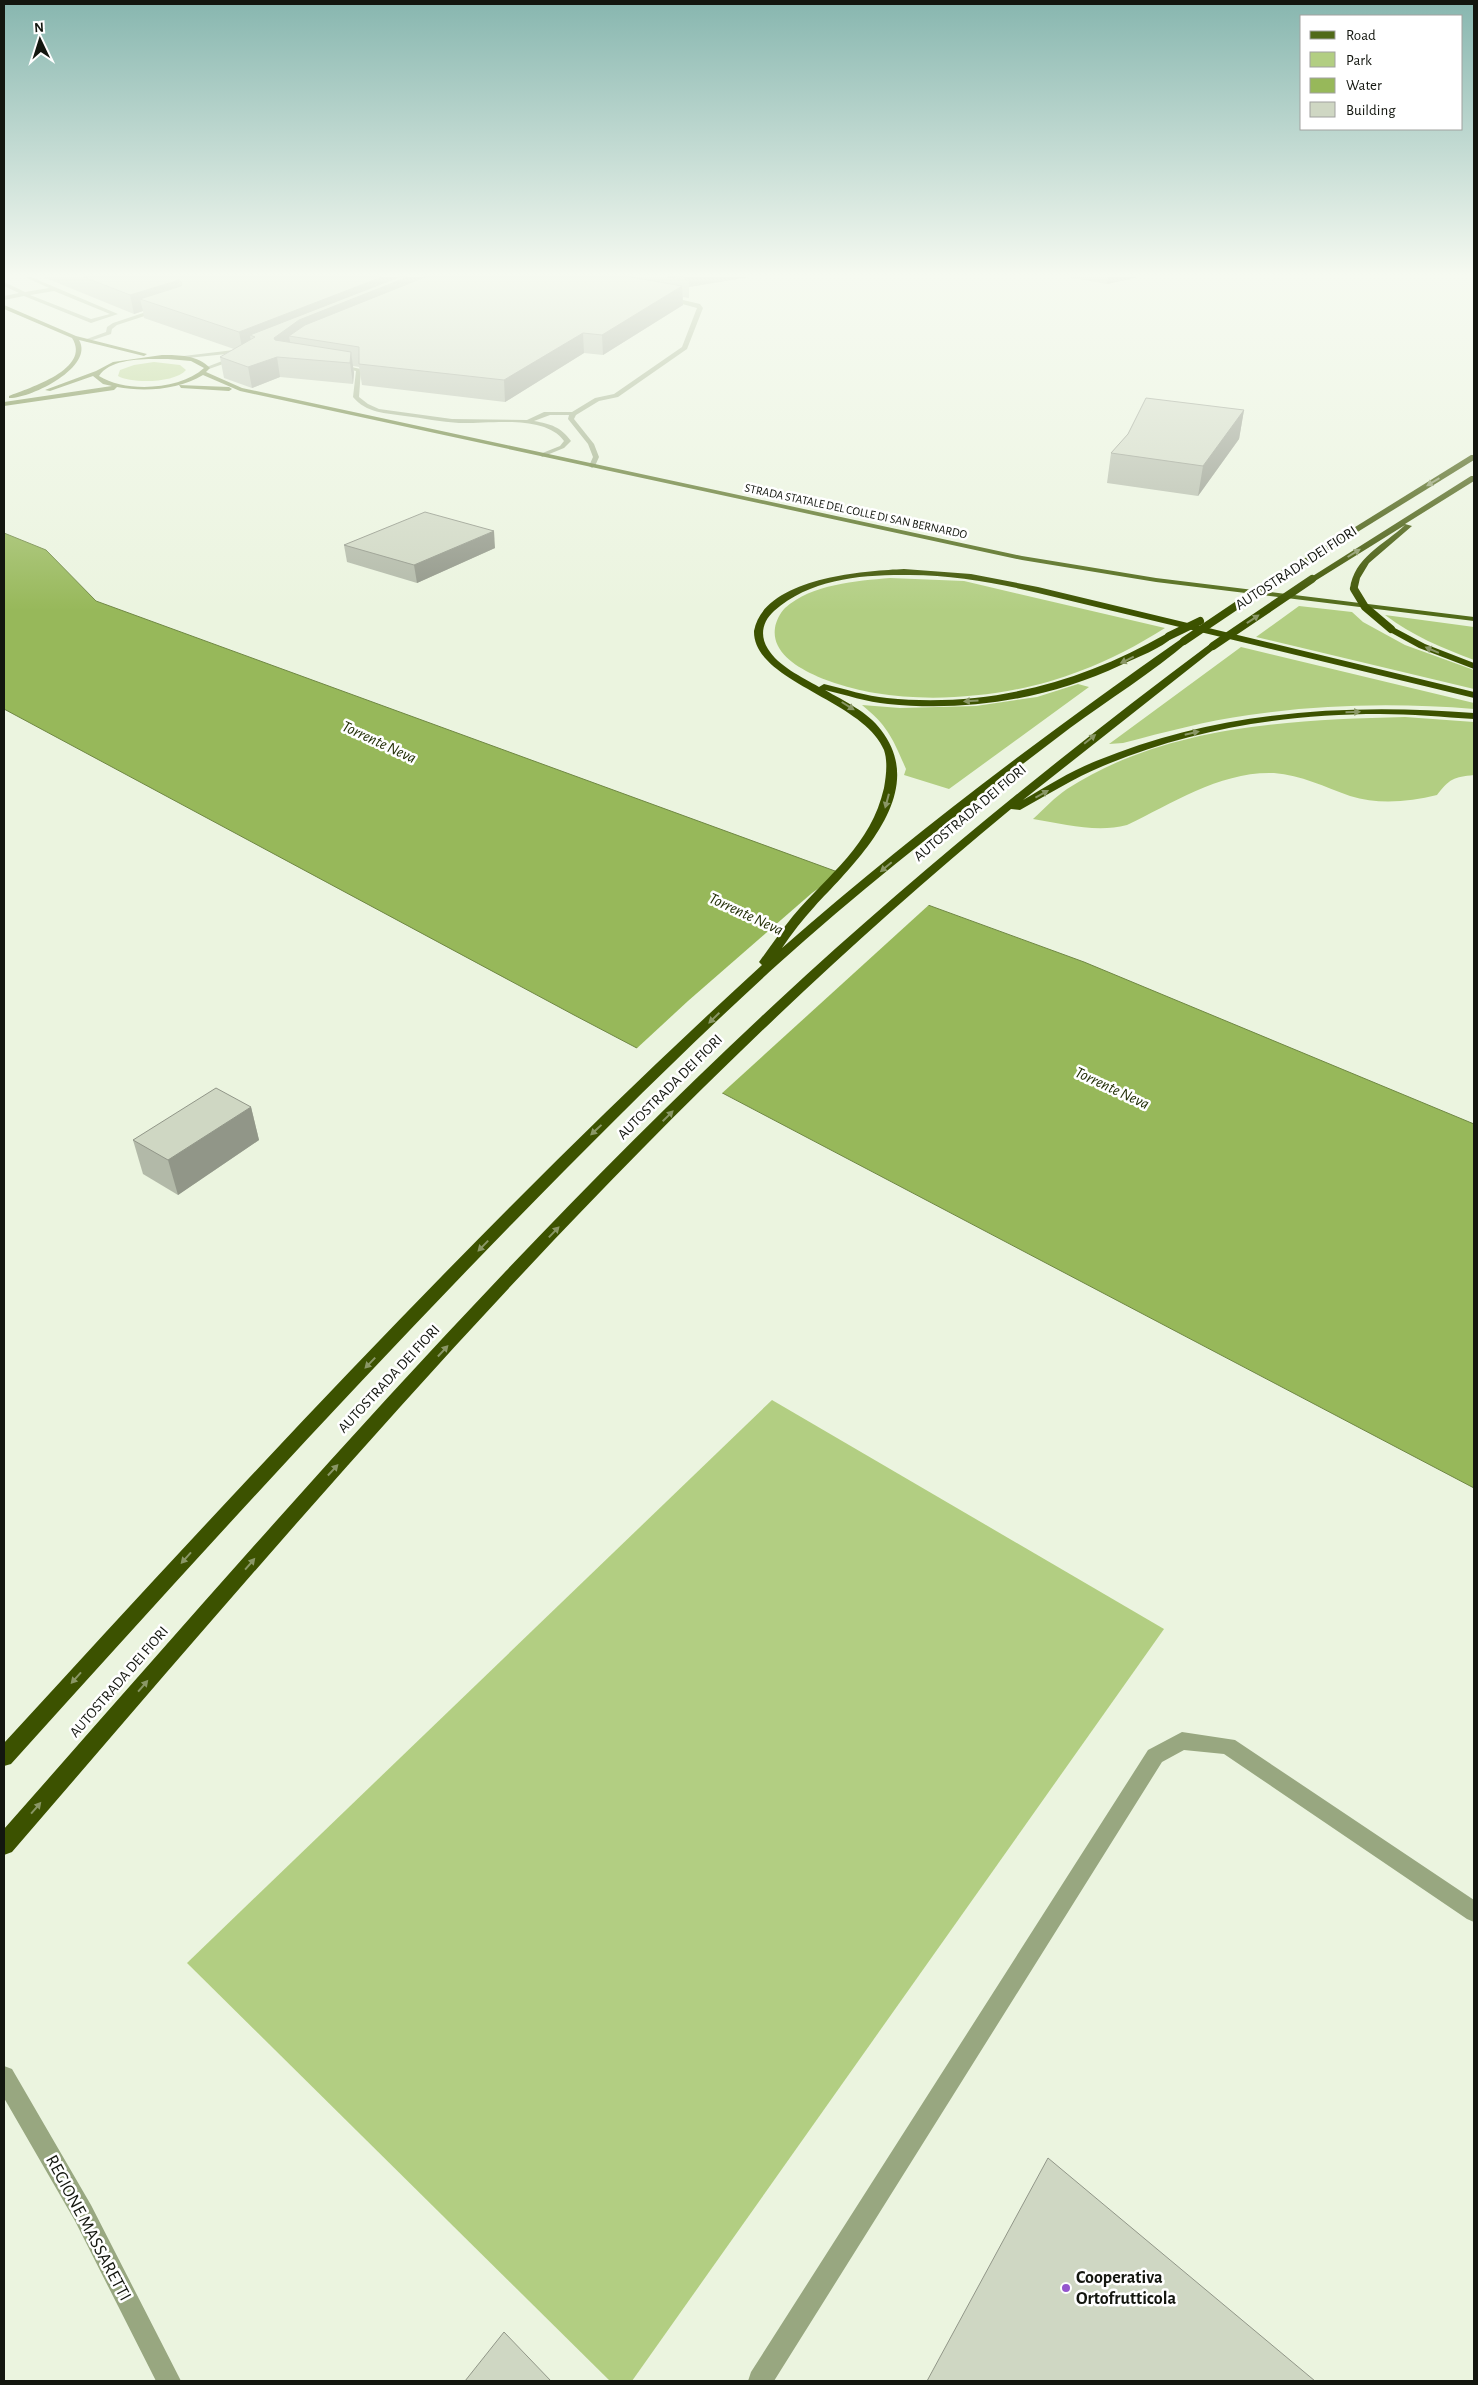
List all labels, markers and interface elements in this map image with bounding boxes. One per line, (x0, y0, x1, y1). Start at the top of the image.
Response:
north arrow (15, 15, 65, 65)
legend (1300, 15, 1463, 130)
text: N (34, 21, 45, 35)
text: Road (1346, 28, 1376, 43)
text: Park (1346, 53, 1372, 68)
text: Water (1346, 78, 1382, 93)
text: Building (1346, 103, 1396, 118)
one-way arrow (1426, 478, 1439, 487)
street label: STRADA STATALE DEL COLLE DI SAN BERNARDO (744, 482, 969, 541)
street label: AUTOSTRADA DEI FIORI (1233, 523, 1359, 613)
one-way arrow (1347, 548, 1360, 558)
one-way arrow (1247, 614, 1260, 624)
one-way arrow (1425, 645, 1439, 653)
one-way arrow (1120, 656, 1134, 664)
one-way arrow (962, 697, 978, 705)
one-way arrow (841, 702, 855, 711)
one-way arrow (1345, 708, 1361, 716)
water label: Torrente Neva (339, 718, 419, 766)
one-way arrow (1185, 729, 1200, 737)
one-way arrow (1083, 734, 1096, 745)
street label: AUTOSTRADA DEI FIORI (911, 762, 1029, 864)
one-way arrow (1035, 790, 1050, 798)
one-way arrow (883, 793, 891, 808)
one-way arrow (880, 862, 893, 873)
water label: Torrente Neva (706, 890, 786, 938)
one-way arrow (708, 1012, 720, 1024)
street label: AUTOSTRADA DEI FIORI (615, 1032, 725, 1142)
water label: Torrente Neva (1072, 1064, 1152, 1112)
one-way arrow (661, 1110, 673, 1122)
one-way arrow (591, 1124, 603, 1136)
one-way arrow (548, 1227, 560, 1239)
one-way arrow (477, 1240, 489, 1252)
street label: AUTOSTRADA DEI FIORI (335, 1322, 443, 1436)
one-way arrow (437, 1345, 449, 1357)
one-way arrow (364, 1357, 376, 1369)
one-way arrow (327, 1465, 339, 1477)
one-way arrow (180, 1551, 191, 1564)
one-way arrow (244, 1557, 255, 1570)
street label: AUTOSTRADA DEI FIORI (67, 1624, 171, 1740)
one-way arrow (70, 1671, 82, 1683)
one-way arrow (137, 1680, 148, 1693)
one-way arrow (30, 1803, 42, 1815)
street label: REGIONE MASSARETTI (42, 2152, 134, 2304)
place label: Cooperativa Ortofrutticola (1076, 2269, 1176, 2308)
marker: Cooperativa Ortofrutticola (1060, 2282, 1072, 2294)

